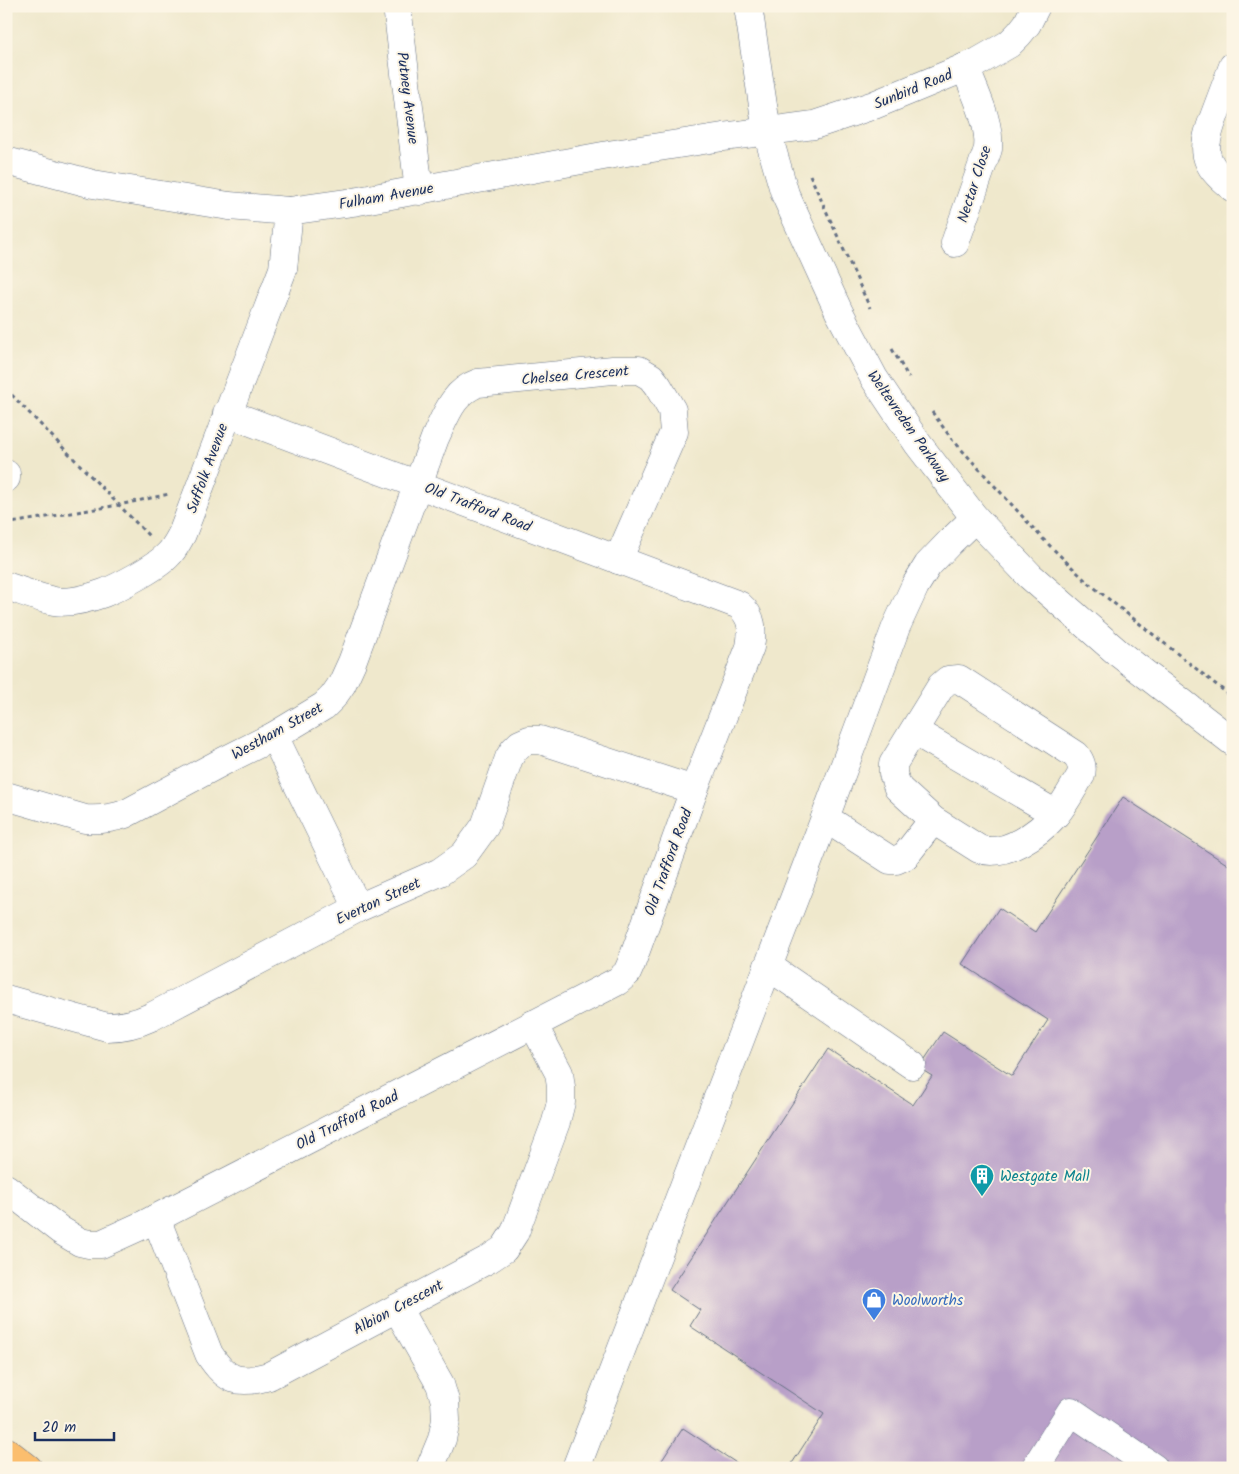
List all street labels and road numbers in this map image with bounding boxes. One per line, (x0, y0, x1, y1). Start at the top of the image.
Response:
street label: Putney Avenue (389, 50, 425, 146)
street label: Sunbird Road (870, 63, 957, 117)
street label: Nectar Close (951, 142, 999, 226)
street label: Fulham Avenue (337, 177, 436, 217)
street label: Chelsea Crescent (520, 359, 630, 393)
street label: Weltevreden Parkway (860, 365, 957, 488)
street label: Suffolk Avenue (181, 420, 235, 517)
street label: Old Trafford Road (421, 476, 535, 540)
street label: Westham Street (227, 697, 328, 767)
street label: Old Trafford Road (638, 805, 700, 920)
street label: Everton Street (332, 872, 425, 932)
street label: Old Trafford Road (292, 1084, 404, 1157)
street label: Albion Crescent (349, 1274, 448, 1342)

